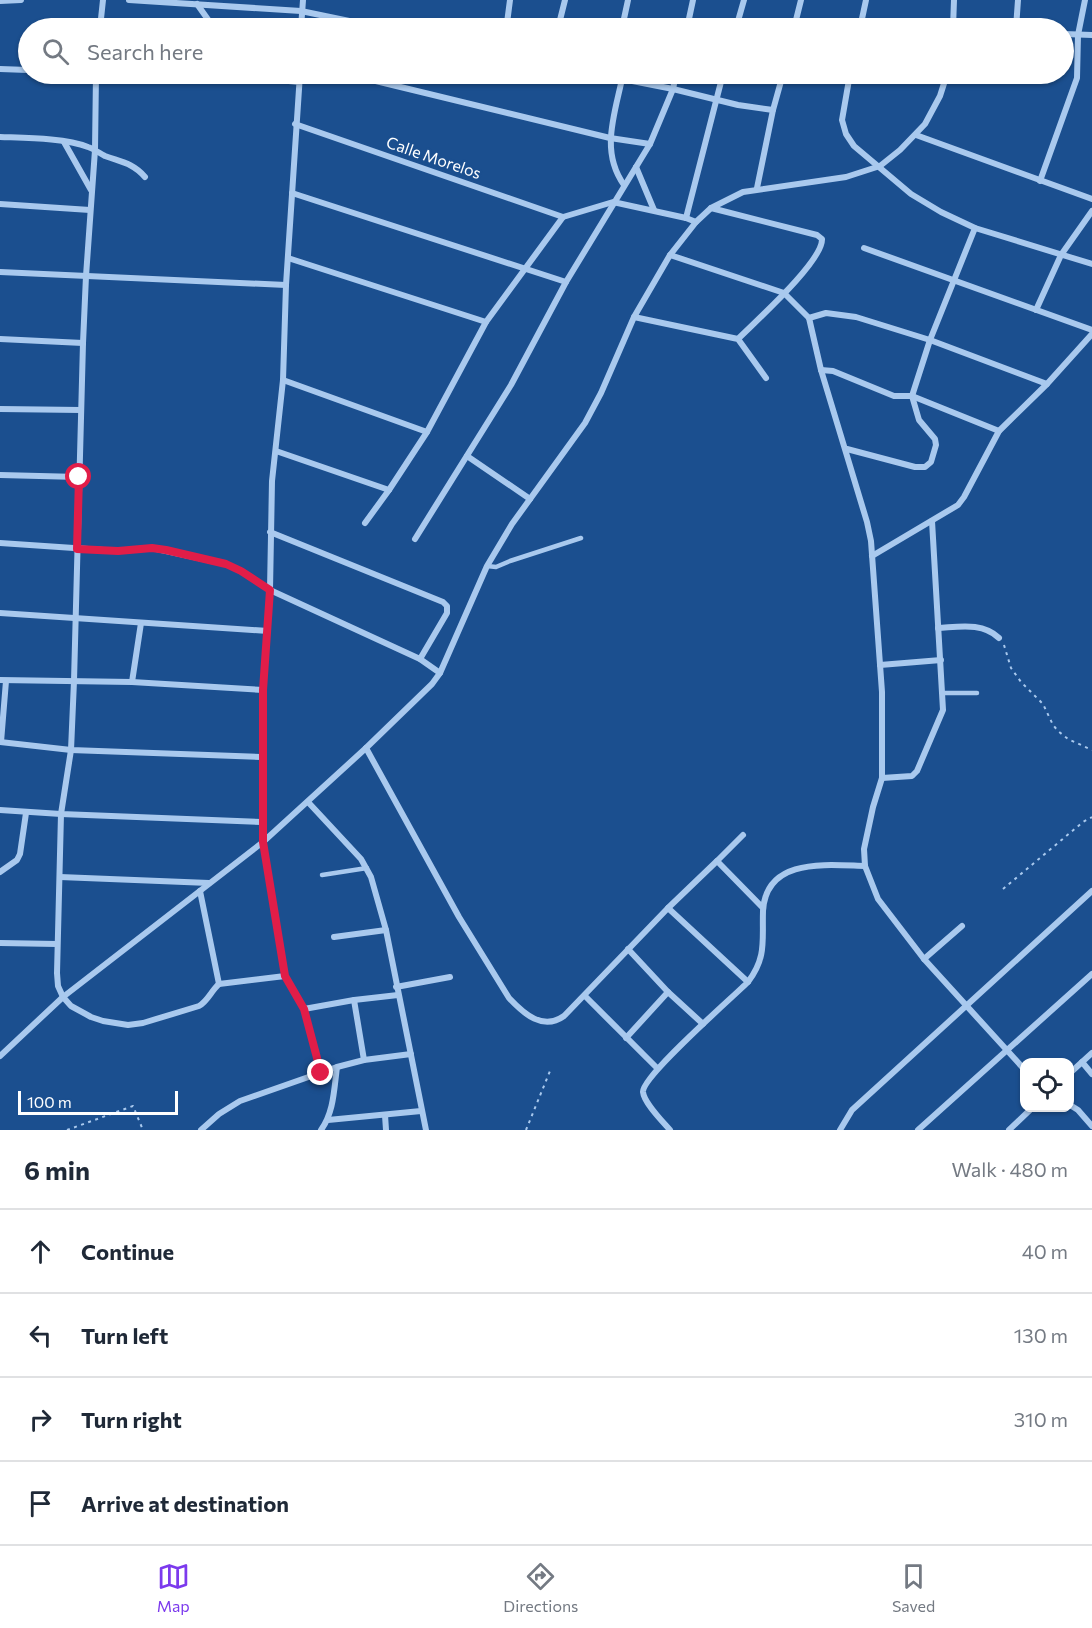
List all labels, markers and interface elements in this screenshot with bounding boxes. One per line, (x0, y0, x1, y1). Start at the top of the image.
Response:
search box (18, 18, 1074, 84)
icon: search (39, 35, 72, 68)
text: Search here (87, 38, 203, 65)
street label: Calle Morelos (384, 132, 484, 182)
route start (65, 463, 91, 489)
map controls (1020, 1058, 1074, 1112)
button: locate (1020, 1058, 1074, 1112)
route end (307, 1059, 333, 1085)
scale bar (18, 1088, 178, 1116)
text: 100 m (27, 1092, 72, 1111)
text: 6 min (24, 1154, 90, 1185)
text: Walk · 480 m (951, 1157, 1068, 1181)
icon: ahead (24, 1235, 57, 1268)
text: Continue (81, 1238, 174, 1265)
text: 40 m (1022, 1239, 1068, 1263)
icon: left (24, 1319, 57, 1352)
text: Turn left (81, 1322, 168, 1349)
text: 130 m (1014, 1323, 1068, 1347)
icon: right (24, 1403, 57, 1436)
text: Turn right (81, 1406, 182, 1433)
text: 310 m (1014, 1407, 1068, 1431)
icon: arrive (24, 1487, 57, 1520)
text: Arrive at destination (81, 1490, 289, 1517)
tab: Map (157, 1560, 190, 1615)
tab: Directions (503, 1560, 578, 1615)
tab: Saved (892, 1560, 935, 1615)

